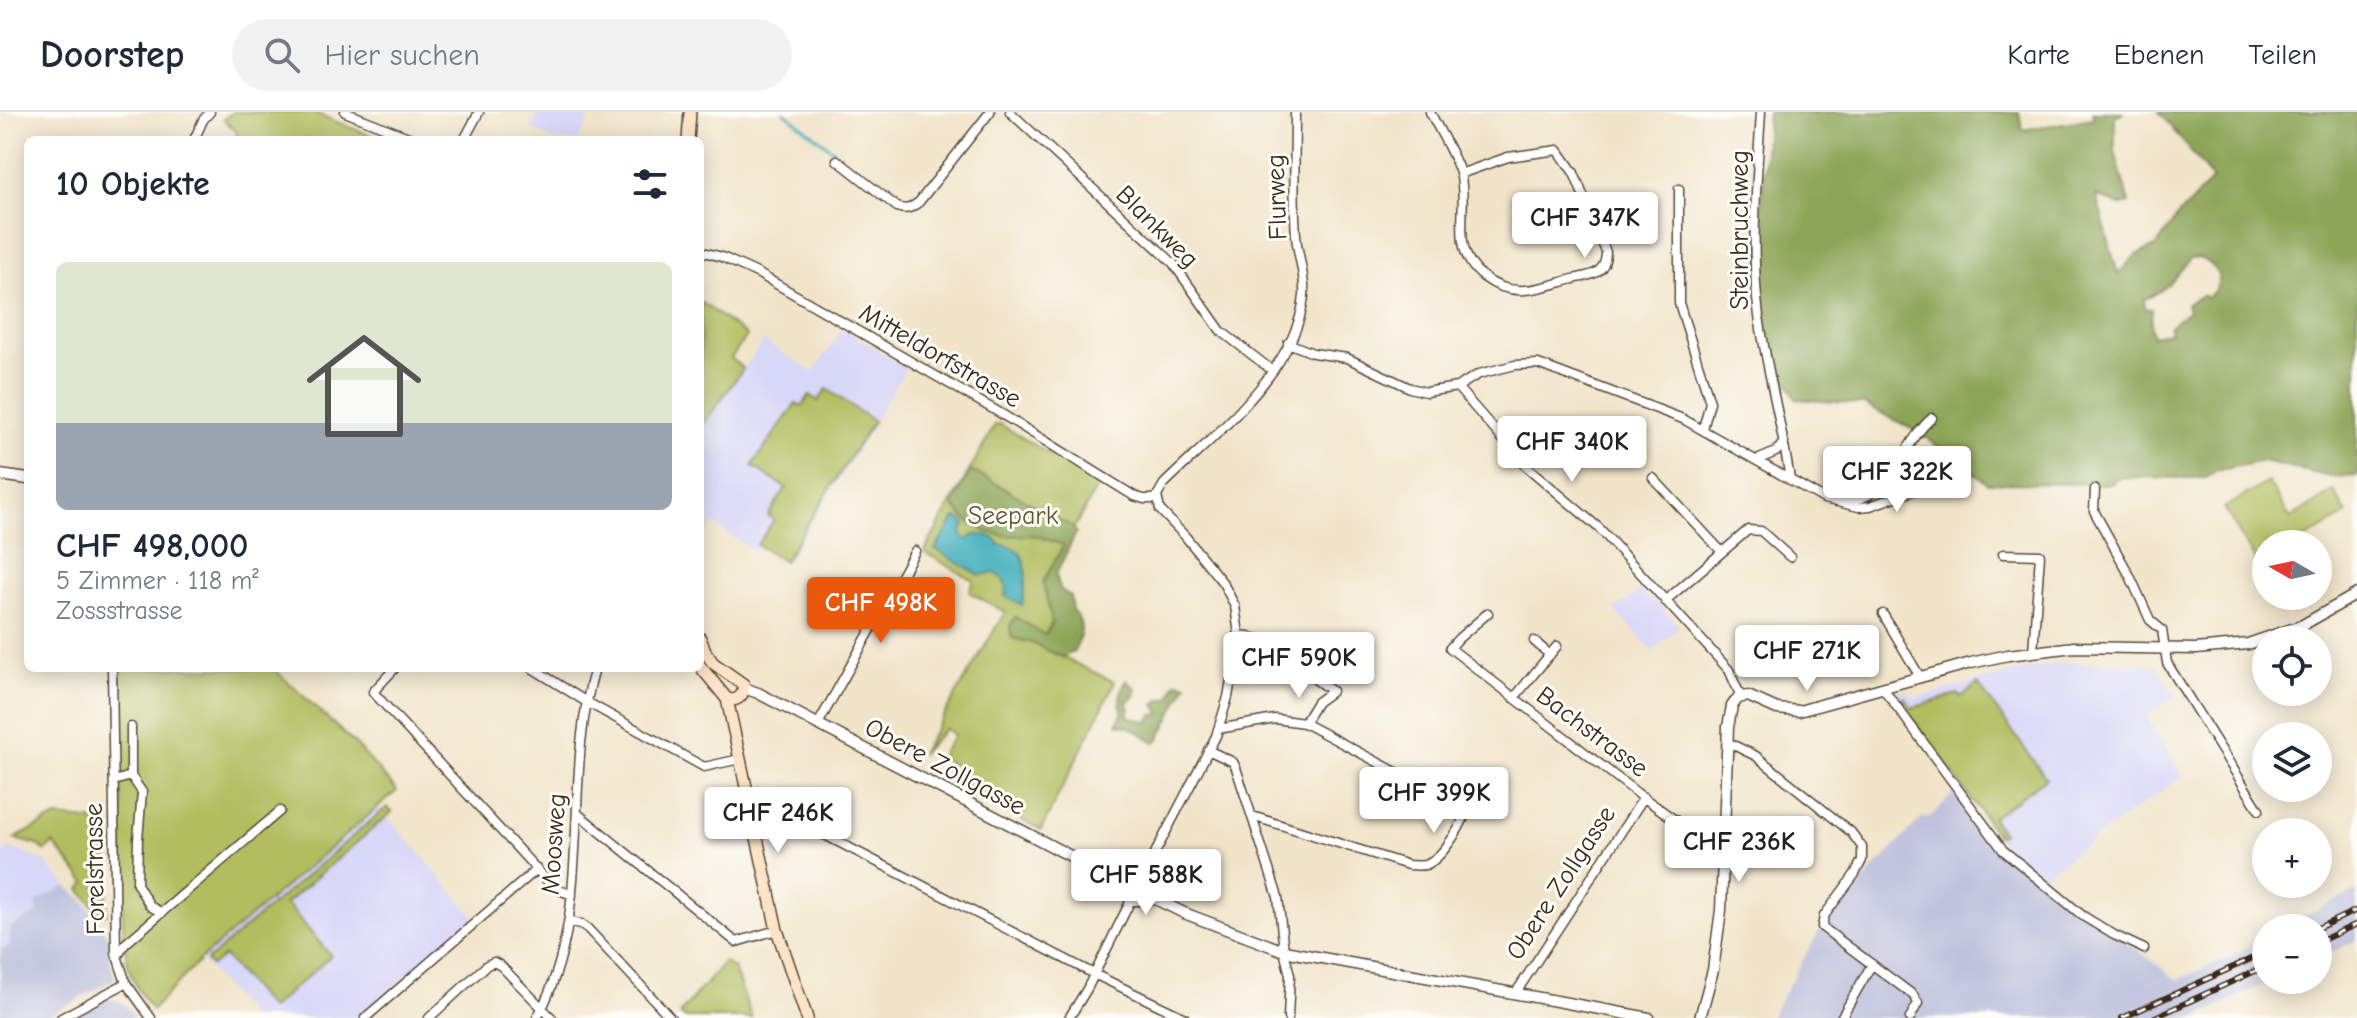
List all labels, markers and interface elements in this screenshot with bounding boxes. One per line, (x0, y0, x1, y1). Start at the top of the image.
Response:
search box (232, 19, 792, 91)
text: Doorstep (40, 33, 184, 77)
icon: search (260, 33, 304, 77)
text: Hier suchen (324, 38, 480, 73)
text: Karte (2007, 39, 2070, 71)
text: Ebenen (2114, 39, 2205, 71)
text: Teilen (2249, 39, 2317, 71)
street label: Steinbruchweg (1725, 150, 1755, 310)
street label: Flurweg (1261, 153, 1293, 241)
icon: filters (628, 162, 672, 206)
text: 10 Objekte (56, 164, 210, 204)
street label: Blankweg (1110, 180, 1204, 274)
pin: CHF 347K (1502, 192, 1668, 260)
text: CHF 347K (1530, 203, 1640, 233)
street label: Mitteldorfstrasse (854, 298, 1026, 414)
icon: home (292, 314, 436, 458)
pin: CHF 340K (1489, 416, 1655, 484)
text: CHF 340K (1515, 427, 1629, 457)
pin: CHF 322K (1814, 446, 1980, 514)
text: CHF 322K (1841, 457, 1953, 487)
park label: Seepark (968, 501, 1059, 531)
text: CHF 498,000 (56, 526, 249, 566)
north arrow (2252, 530, 2332, 610)
map controls (2252, 530, 2332, 994)
text: 5 Zimmer · 118 m² (56, 566, 259, 596)
pin: CHF 498K (798, 577, 964, 645)
text: CHF 498K (825, 588, 937, 618)
text: Zossstrasse (56, 596, 182, 626)
pin: CHF 271K (1724, 625, 1890, 693)
button: locate (2252, 626, 2332, 706)
pin: CHF 590K (1216, 632, 1382, 700)
text: CHF 271K (1753, 636, 1861, 666)
text: CHF 590K (1241, 643, 1357, 673)
street label: Bachstrasse (1530, 680, 1654, 784)
street label: Obere Zollgasse (860, 712, 1030, 822)
button: layers (2252, 722, 2332, 802)
pin: CHF 399K (1351, 767, 1517, 835)
text: CHF 399K (1377, 778, 1491, 808)
pin: CHF 246K (695, 787, 861, 855)
street label: Moosweg (535, 792, 573, 896)
text: CHF 246K (722, 798, 834, 828)
street label: Obere Zollgasse (1500, 801, 1622, 965)
street label: Forelstrasse (79, 803, 111, 935)
pin: CHF 236K (1656, 816, 1822, 884)
button: + (2252, 818, 2332, 898)
text: CHF 236K (1683, 827, 1795, 857)
pin: CHF 588K (1063, 849, 1229, 917)
text: CHF 588K (1089, 860, 1203, 890)
button: − (2252, 914, 2332, 994)

